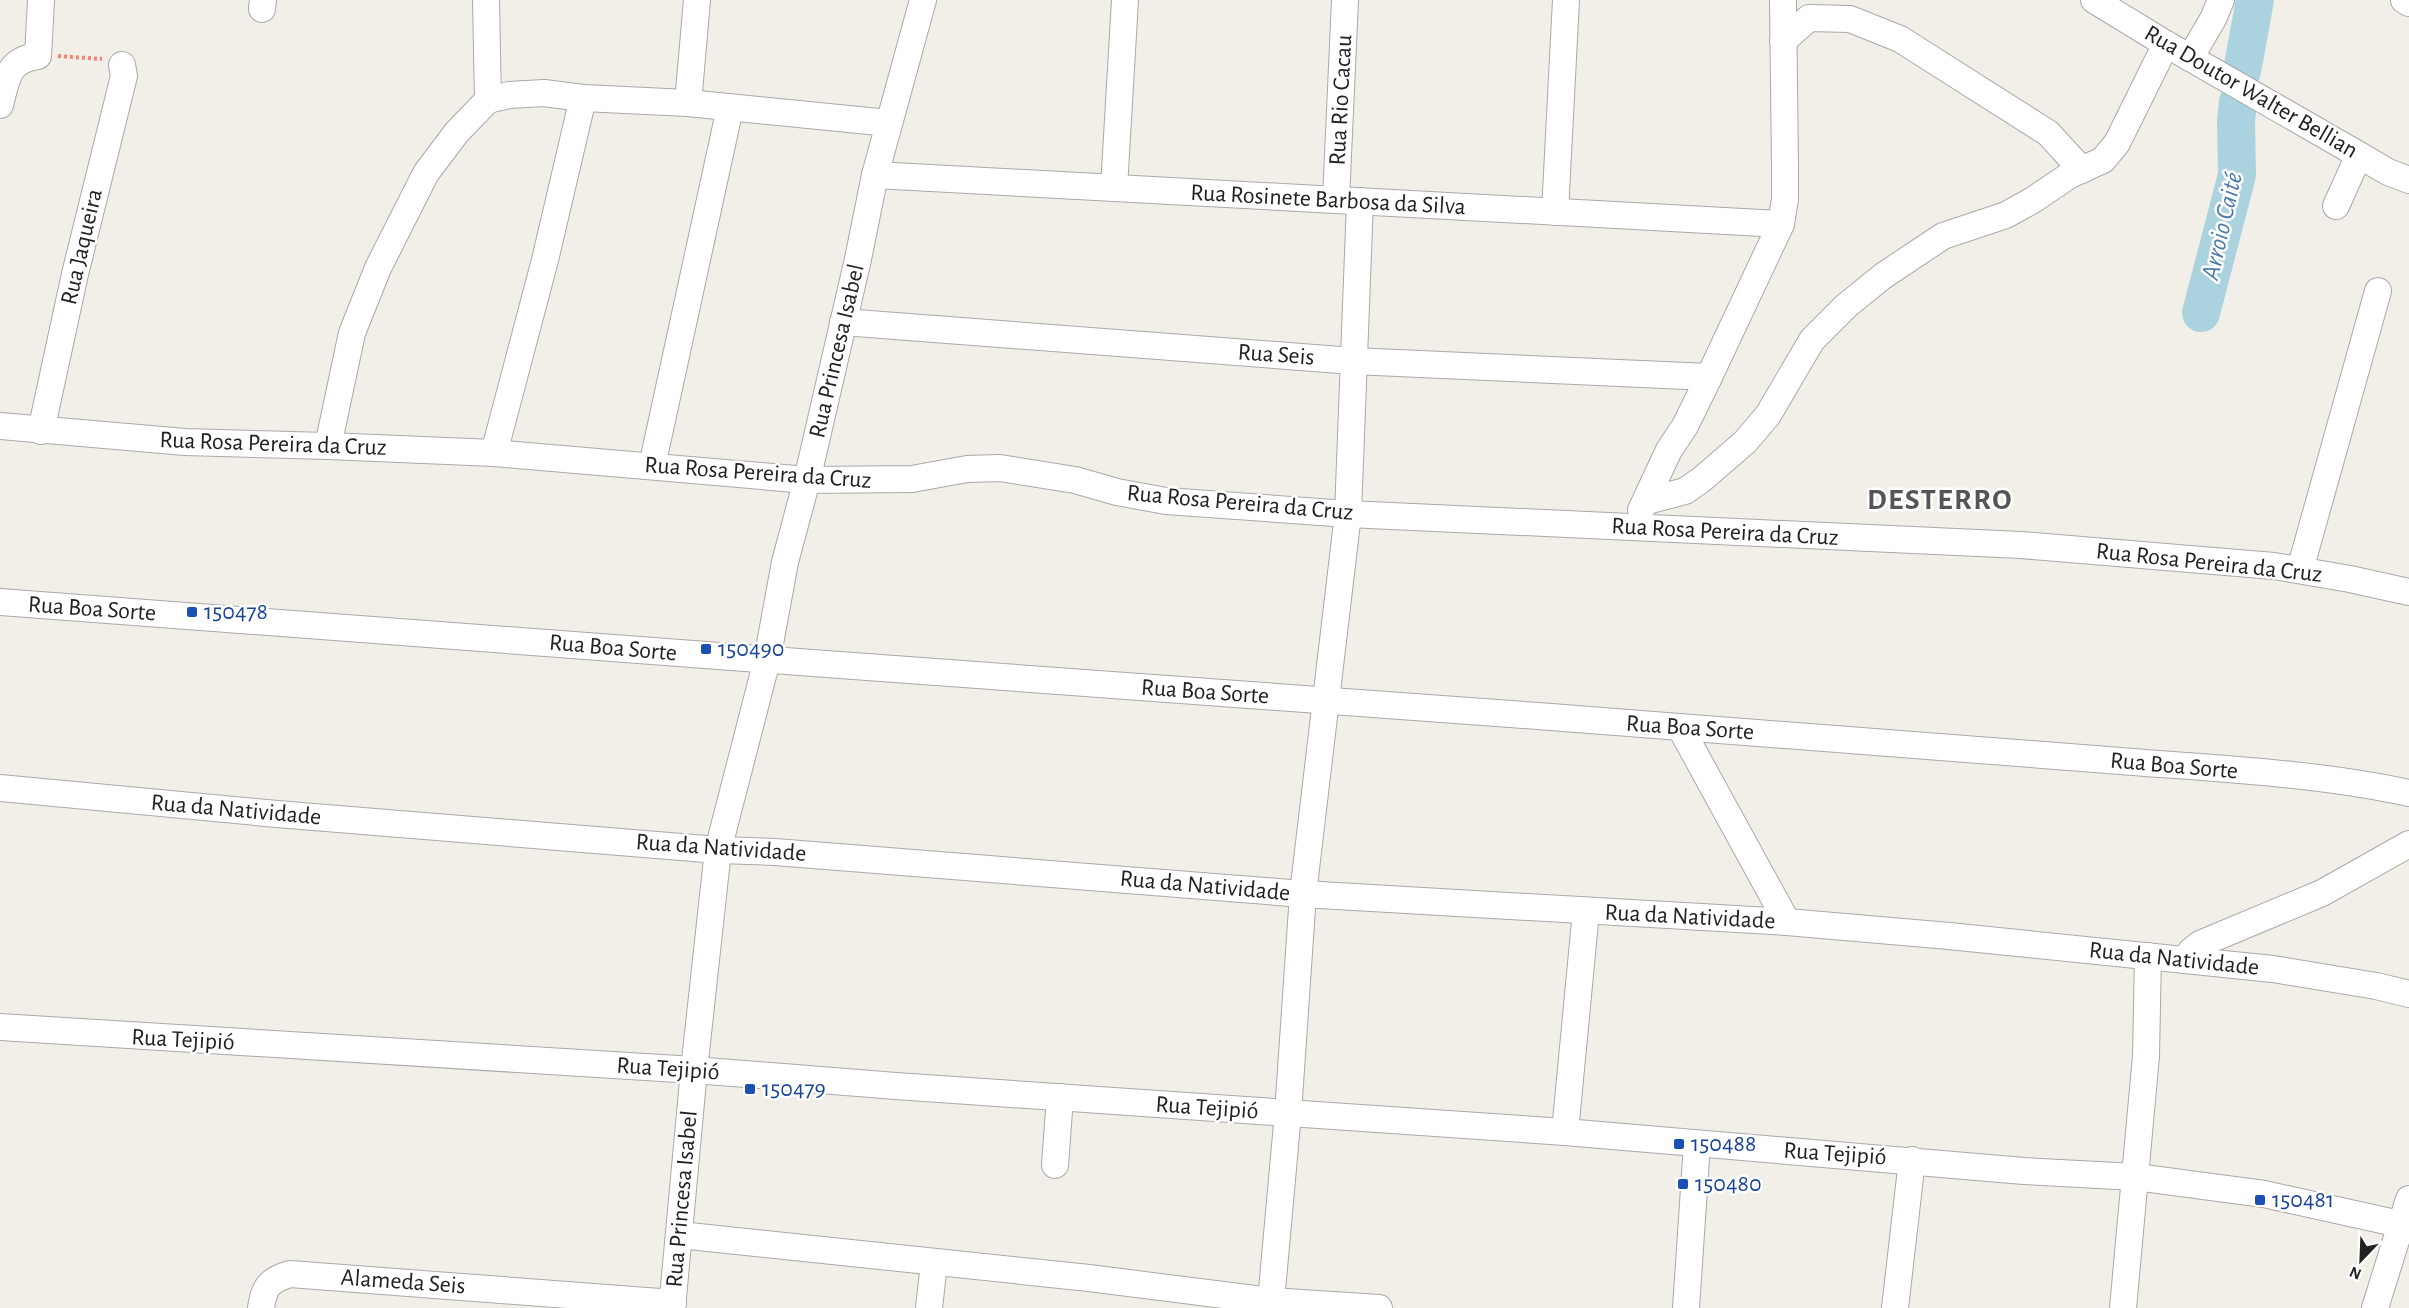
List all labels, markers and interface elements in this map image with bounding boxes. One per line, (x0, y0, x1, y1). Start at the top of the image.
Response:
street label: Rua Doutor Walter Bellian (2140, 21, 2362, 163)
street label: Rua Rio Cacau (1326, 34, 1356, 166)
water label: Arroio Caité (2197, 170, 2247, 283)
street label: Rua Rosinete Barbosa da Silva (1190, 181, 1466, 219)
street label: Rua Jaqueira (57, 187, 107, 307)
street label: Rua Princesa Isabel (805, 262, 869, 440)
street label: Rua Seis (1237, 340, 1315, 370)
street label: Rua Rosa Pereira da Cruz (159, 428, 387, 460)
street label: Rua Rosa Pereira da Cruz (644, 453, 872, 493)
street label: Rua Rosa Pereira da Cruz (1126, 481, 1354, 525)
district label: DESTERRO (1867, 485, 2013, 515)
street label: Rua Rosa Pereira da Cruz (1611, 514, 1839, 550)
street label: Rua Rosa Pereira da Cruz (2095, 539, 2323, 587)
street label: Rua Boa Sorte (27, 593, 157, 625)
place label: 150478 (204, 600, 268, 624)
marker: 150478 (185, 605, 199, 619)
street label: Rua Boa Sorte (548, 630, 678, 666)
place label: 150490 (718, 637, 784, 661)
marker: 150490 (699, 642, 713, 656)
street label: Rua Boa Sorte (1140, 676, 1270, 708)
street label: Rua Boa Sorte (1625, 712, 1755, 744)
street label: Rua Boa Sorte (2109, 748, 2239, 784)
street label: Rua da Natividade (150, 791, 322, 829)
street label: Rua da Natividade (635, 830, 807, 866)
street label: Rua da Natividade (1119, 867, 1291, 905)
street label: Rua da Natividade (1604, 901, 1776, 933)
street label: Rua da Natividade (2088, 938, 2260, 980)
street label: Rua Tejipió (131, 1025, 235, 1055)
street label: Rua Tejipió (616, 1053, 720, 1085)
place label: 150479 (762, 1077, 826, 1101)
marker: 150479 (743, 1082, 757, 1096)
street label: Rua Tejipió (1155, 1092, 1259, 1124)
street label: Rua Princesa Isabel (662, 1109, 702, 1289)
place label: 150488 (1691, 1132, 1756, 1156)
marker: 150488 (1672, 1137, 1686, 1151)
street label: Rua Tejipió (1783, 1138, 1887, 1170)
place label: 150480 (1695, 1172, 1762, 1196)
marker: 150480 (1676, 1177, 1690, 1191)
place label: 150481 (2272, 1188, 2334, 1212)
marker: 150481 (2253, 1193, 2267, 1207)
north arrow (2331, 1230, 2391, 1290)
text: N (2347, 1263, 2364, 1282)
street label: Alameda Seis (340, 1266, 466, 1298)

